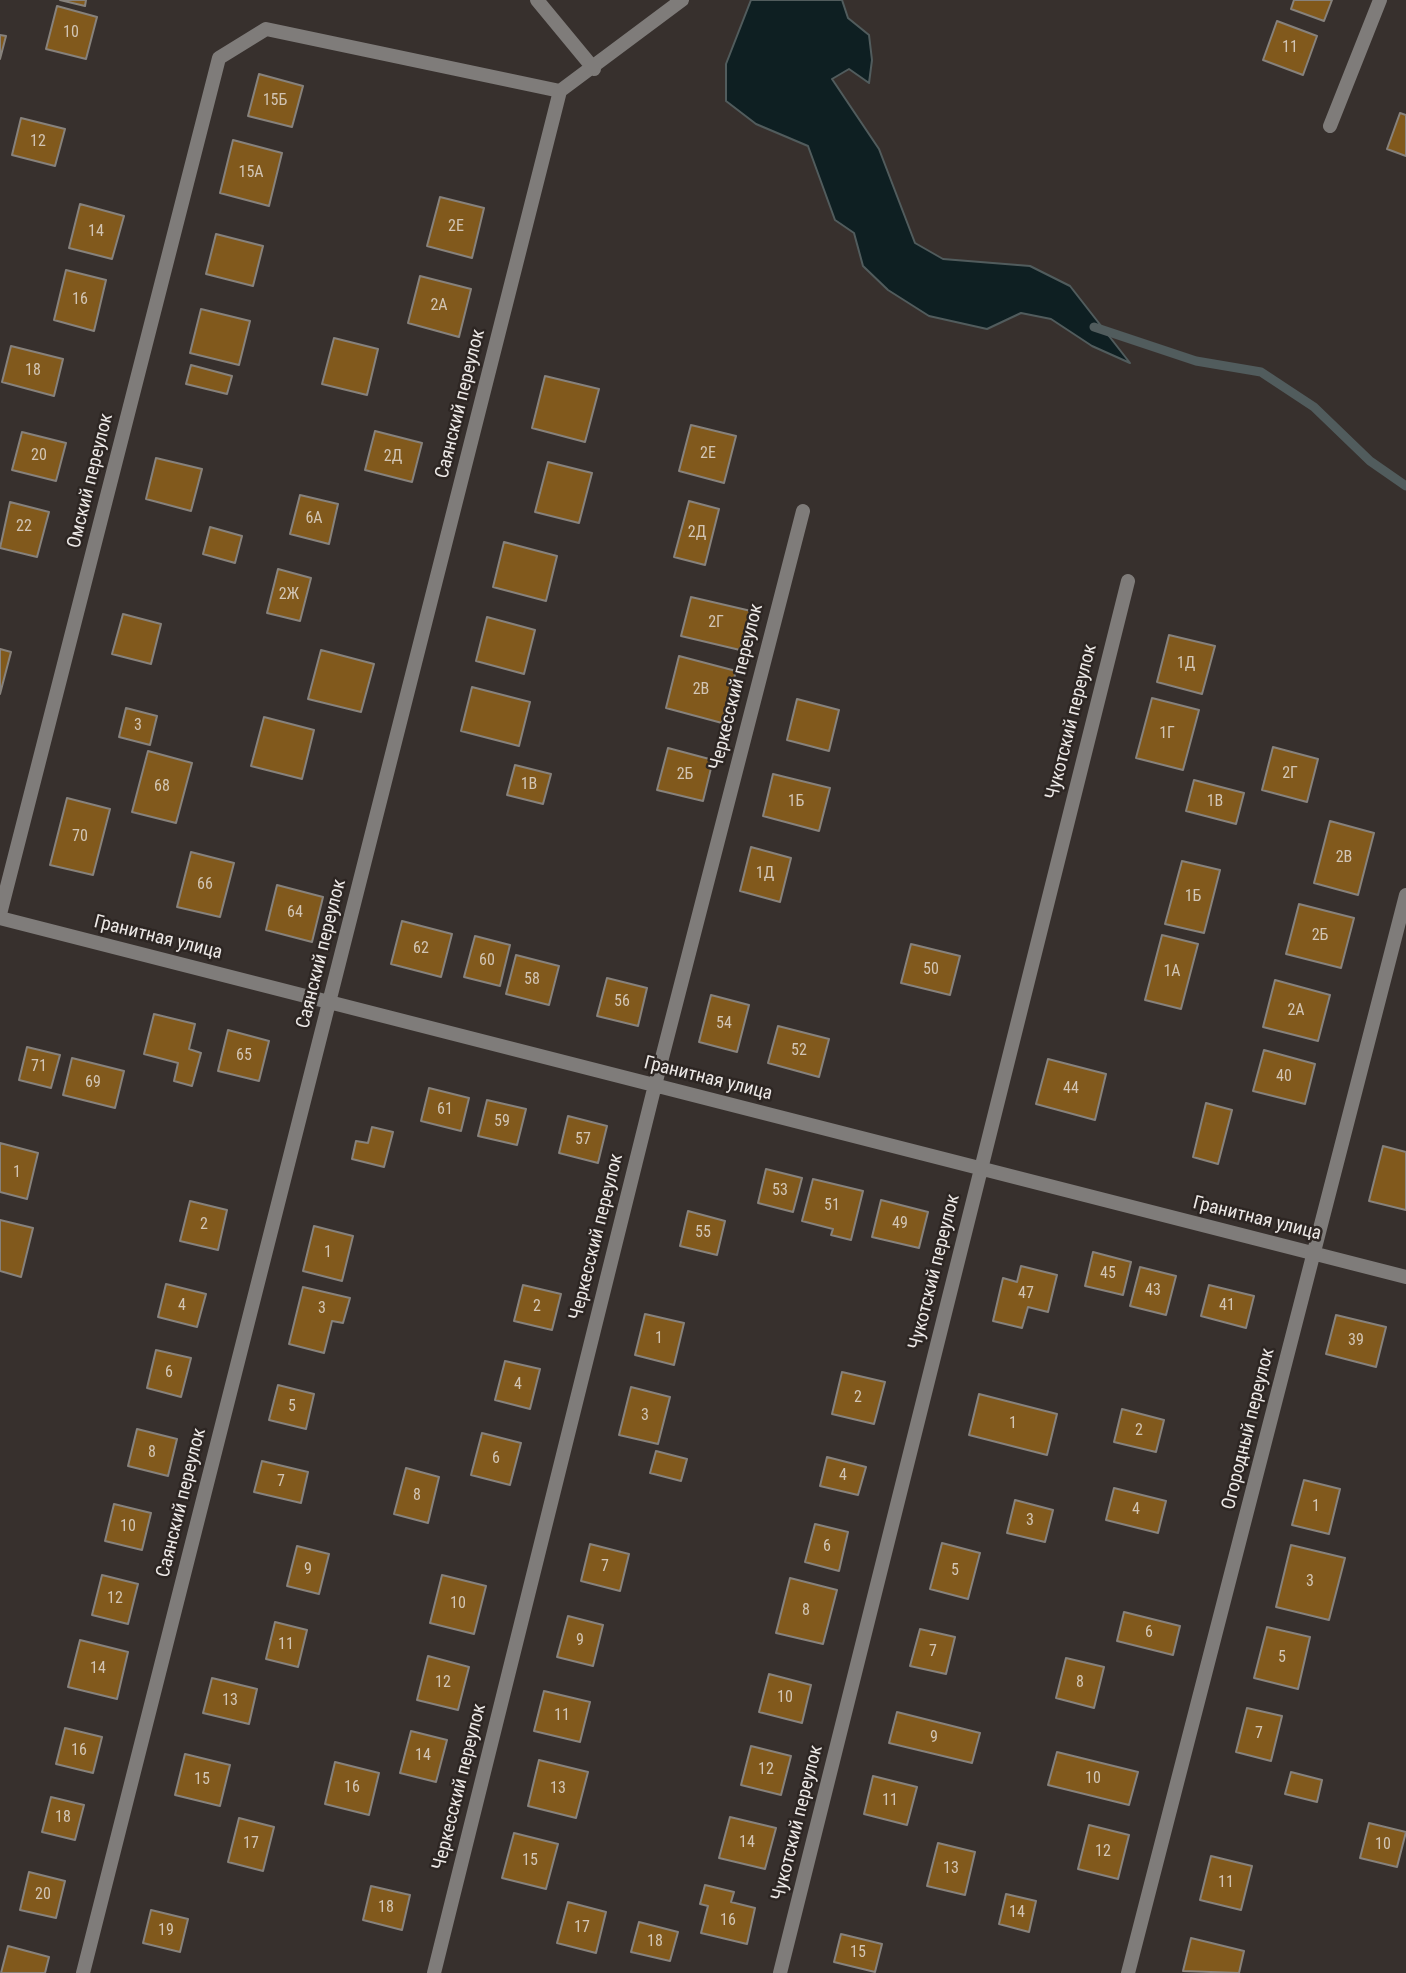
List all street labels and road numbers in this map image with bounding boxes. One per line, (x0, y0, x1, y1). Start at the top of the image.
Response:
street label: Саянский переулок (431, 327, 491, 481)
street label: Омский переулок (63, 411, 119, 551)
street label: Черкесский переулок (705, 601, 769, 773)
street label: Чукотский переулок (1042, 642, 1102, 802)
street label: Саянский переулок (292, 877, 352, 1031)
street label: Гранитная улица (91, 911, 225, 965)
street label: Гранитная улица (641, 1052, 775, 1106)
street label: Черкесский переулок (565, 1151, 629, 1323)
street label: Чукотский переулок (905, 1192, 965, 1352)
street label: Гранитная улица (1190, 1192, 1324, 1246)
street label: Огородный переулок (1218, 1346, 1280, 1512)
street label: Саянский переулок (152, 1426, 212, 1580)
street label: Черкесский переулок (428, 1701, 492, 1873)
street label: Чукотский переулок (768, 1743, 828, 1903)

